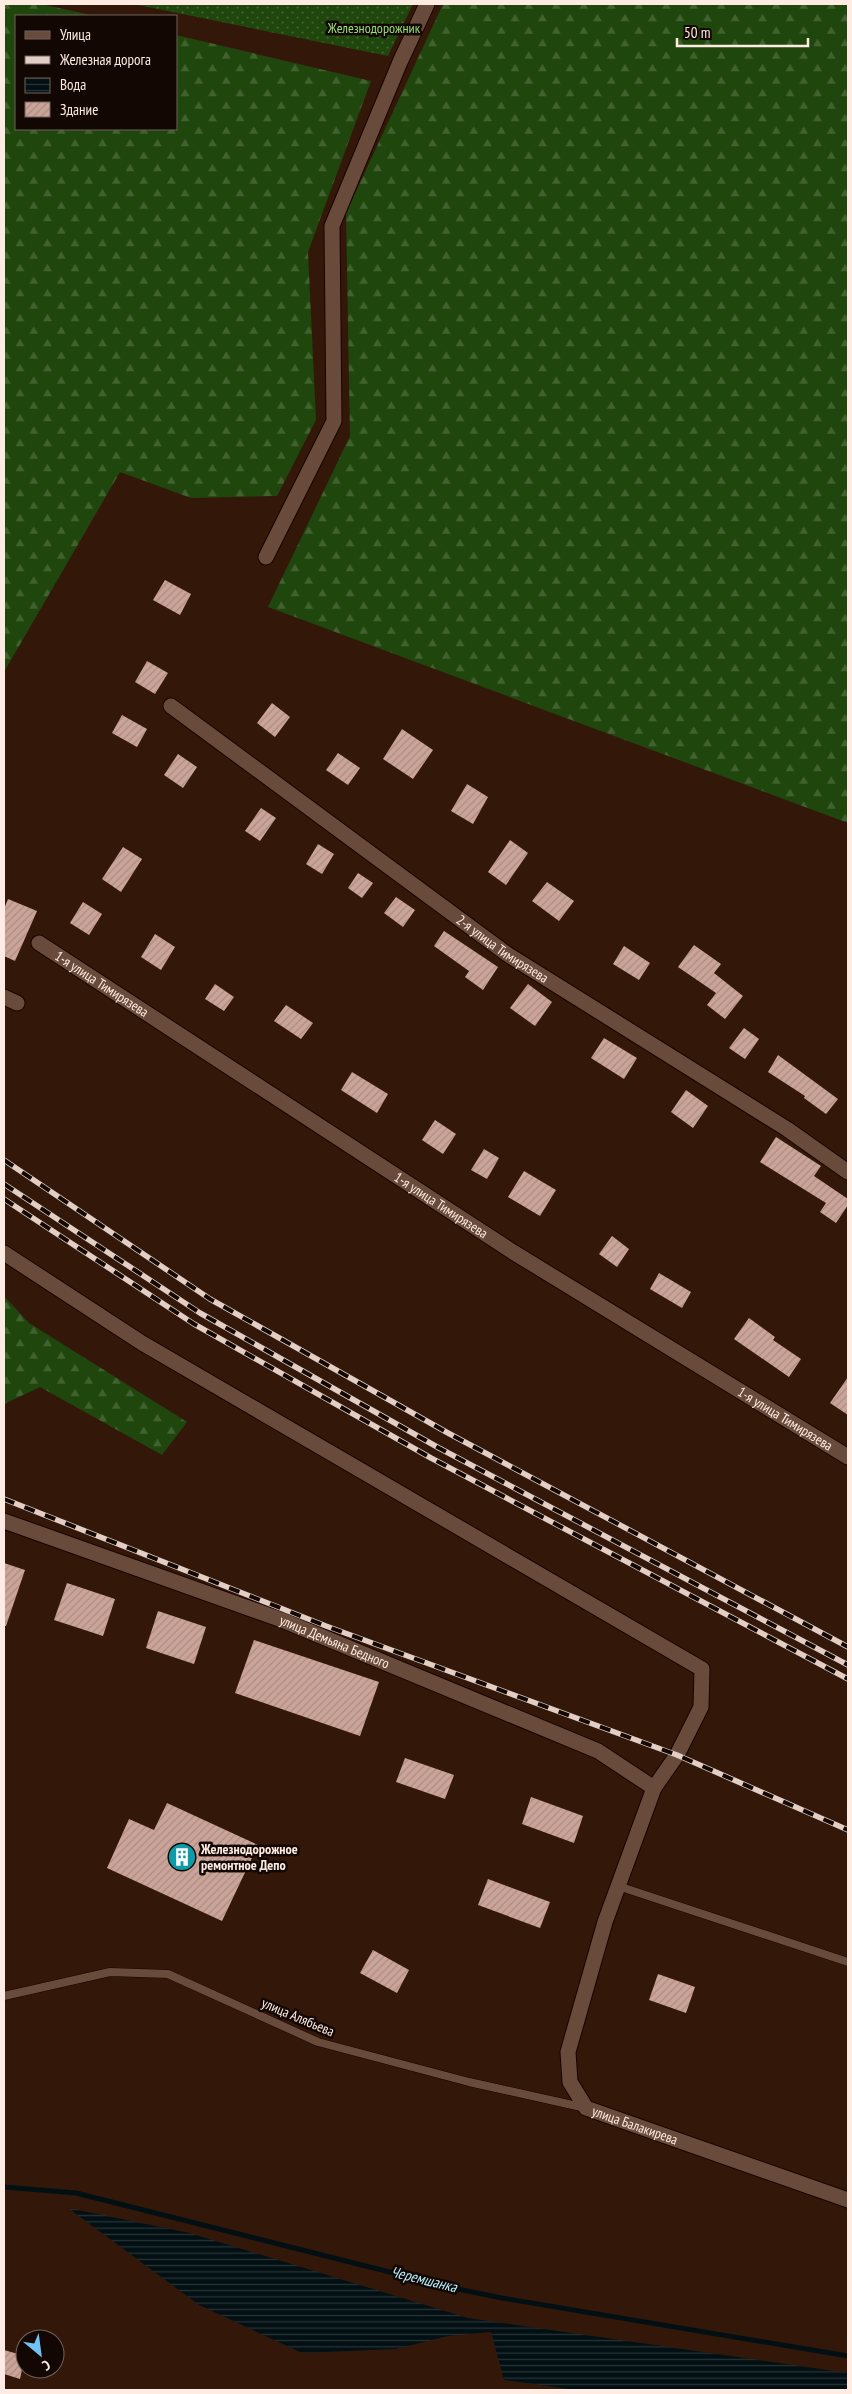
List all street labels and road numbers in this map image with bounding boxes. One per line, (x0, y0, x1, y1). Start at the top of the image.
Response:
street label: 2-я улица Тимирязева (453, 911, 552, 987)
street label: 1-я улица Тимирязева (52, 947, 152, 1021)
street label: 1-я улица Тимирязева (391, 1168, 491, 1242)
street label: 1-я улица Тимирязева (734, 1383, 836, 1455)
street label: улица Демьяна Бедного (277, 1611, 392, 1673)
street label: улица Алябьева (259, 1994, 337, 2040)
street label: улица Балакирева (590, 2102, 680, 2149)

